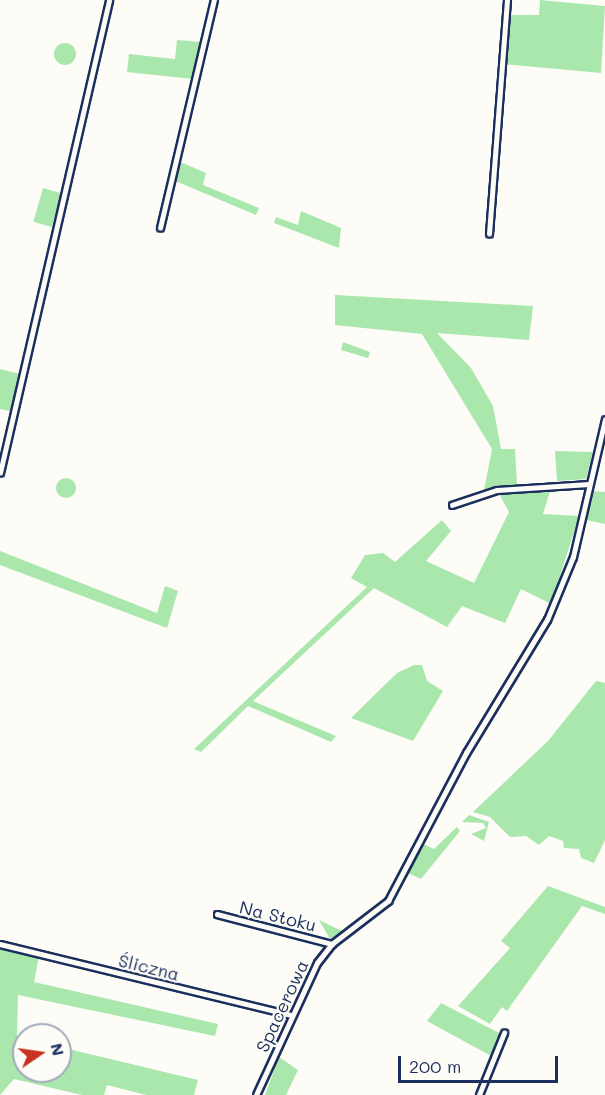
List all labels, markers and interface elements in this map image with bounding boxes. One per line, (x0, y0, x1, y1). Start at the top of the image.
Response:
street label: Na Stoku (237, 896, 319, 936)
street label: Śliczna (116, 949, 182, 985)
street label: Spacerowa (251, 957, 313, 1055)
north arrow (12, 1023, 72, 1083)
text: N (46, 1041, 70, 1058)
scale bar (401, 1044, 562, 1082)
text: 200 m (409, 1054, 461, 1078)

